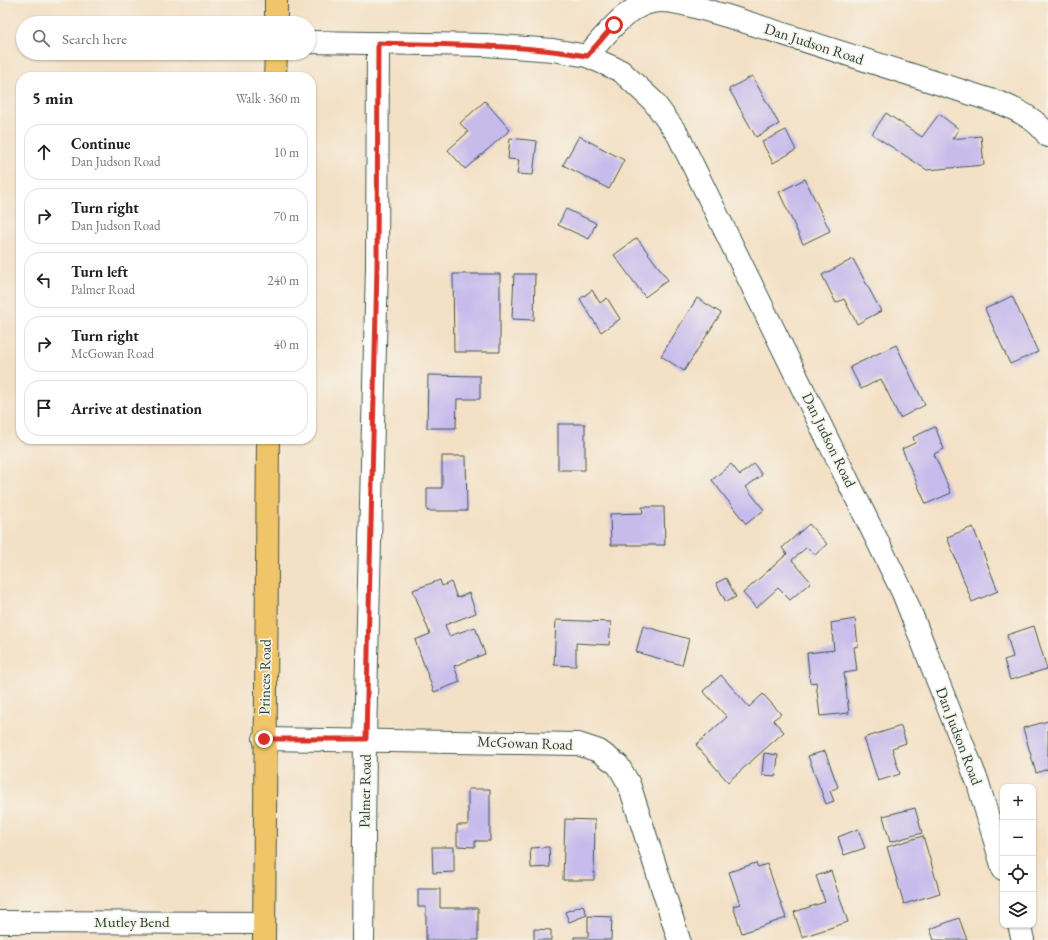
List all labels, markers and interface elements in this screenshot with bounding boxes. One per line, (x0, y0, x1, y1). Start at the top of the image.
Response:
search box (16, 16, 316, 60)
route start (605, 16, 623, 34)
street label: Dan Judson Road (762, 19, 867, 69)
icon: search (30, 27, 52, 49)
text: Search here (62, 29, 127, 48)
text: 5 min (32, 87, 73, 109)
text: Walk · 360 m (236, 90, 300, 107)
text: Continue (71, 134, 131, 153)
icon: ahead (33, 141, 55, 163)
text: 10 m (274, 144, 299, 161)
text: Dan Judson Road (71, 153, 161, 170)
text: Turn right (71, 198, 139, 217)
icon: right (33, 205, 55, 227)
text: 70 m (274, 208, 299, 225)
text: Dan Judson Road (71, 217, 161, 234)
text: Turn left (71, 262, 128, 281)
icon: left (33, 269, 55, 291)
text: 240 m (268, 272, 299, 289)
text: Palmer Road (71, 281, 135, 298)
text: Turn right (71, 326, 139, 345)
icon: right (33, 333, 55, 355)
text: 40 m (274, 336, 299, 353)
text: McGowan Road (71, 345, 154, 362)
street label: Dan Judson Road (798, 389, 861, 491)
icon: arrive (33, 397, 55, 419)
text: Arrive at destination (71, 399, 202, 418)
street label: Princes Road (254, 639, 275, 715)
street label: Dan Judson Road (932, 684, 987, 788)
route end (255, 730, 273, 748)
street label: McGowan Road (477, 731, 574, 754)
street label: Palmer Road (354, 753, 375, 828)
map controls (1000, 784, 1036, 928)
button: + (1000, 784, 1036, 820)
button: − (1000, 820, 1036, 856)
button: locate (1000, 856, 1036, 892)
button: layers (1000, 892, 1036, 928)
street label: Mutley Bend (94, 912, 170, 931)

